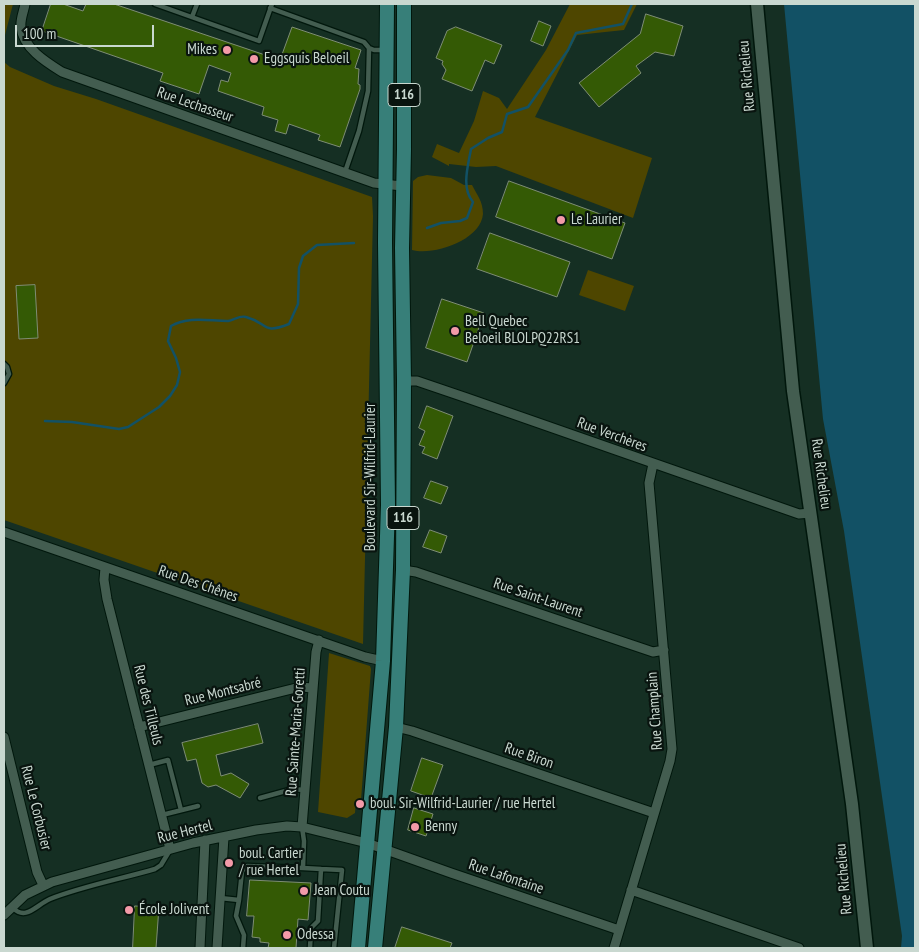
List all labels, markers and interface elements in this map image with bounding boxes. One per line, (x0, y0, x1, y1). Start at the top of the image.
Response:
scale bar (18, 15, 156, 47)
text: 100 m (23, 24, 56, 43)
street label: Rue Richelieu (735, 40, 759, 112)
place label: Mikes (187, 41, 217, 59)
marker: Mikes (221, 44, 233, 56)
place label: Eggsquis Beloeil (264, 50, 349, 68)
marker: Eggsquis Beloeil (248, 53, 260, 65)
street label: Rue Lechasseur (154, 84, 236, 126)
road number: 116 (388, 84, 420, 106)
place label: Le Laurier (571, 211, 622, 229)
marker: Le Laurier (555, 214, 567, 226)
place label: Bell Quebec Beloeil BLOLPQ22RS1 (465, 313, 580, 348)
marker: Bell Quebec Beloeil BLOLPQ22RS1 (449, 325, 461, 337)
street label: Boulevard Sir-Wilfrid-Laurier (362, 403, 380, 551)
street label: Rue Verchères (575, 414, 649, 456)
street label: Rue Richelieu (807, 438, 835, 510)
road number: 116 (387, 506, 419, 530)
street label: Rue Des Chênes (156, 562, 240, 606)
street label: Rue Saint-Laurent (491, 574, 585, 622)
street label: Rue des Tilleuls (129, 663, 167, 747)
street label: Rue Sainte-Maria-Goretti (283, 667, 309, 797)
street label: Rue Champlain (643, 671, 667, 751)
street label: Rue Montsabré (183, 674, 263, 710)
street label: Rue Biron (502, 739, 556, 773)
street label: Rue Le Corbusier (17, 764, 55, 852)
place label: boul. Sir-Wilfrid-Laurier / rue Hertel (370, 795, 555, 813)
marker: boul. Sir-Wilfrid-Laurier / rue Hertel (354, 798, 366, 810)
street label: Rue Hertel (156, 817, 214, 847)
place label: Benny (425, 818, 457, 836)
marker: Benny (409, 821, 421, 833)
street label: Rue Richelieu (832, 843, 856, 915)
place label: boul. Cartier / rue Hertel (239, 845, 303, 880)
street label: Rue Lafontaine (466, 856, 546, 898)
marker: boul. Cartier / rue Hertel (223, 857, 235, 869)
place label: Jean Coutu (314, 882, 370, 900)
marker: Jean Coutu (298, 885, 310, 897)
place label: École Jolivent (139, 901, 209, 919)
marker: École Jolivent (123, 904, 135, 916)
place label: Odessa (297, 926, 334, 944)
marker: Odessa (281, 929, 293, 941)

